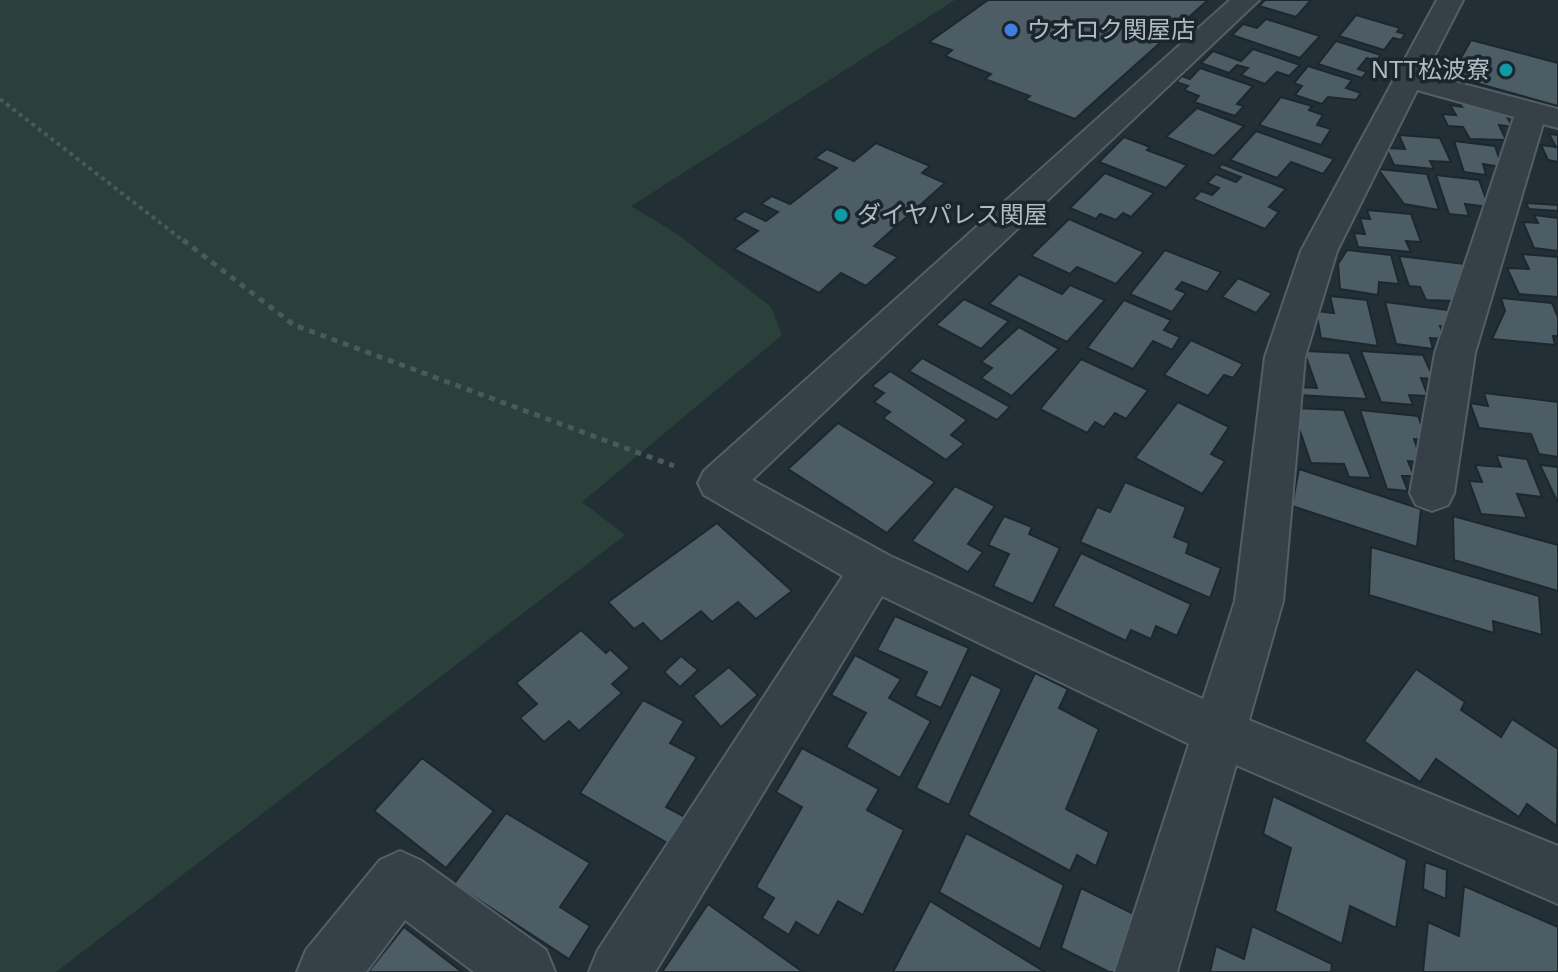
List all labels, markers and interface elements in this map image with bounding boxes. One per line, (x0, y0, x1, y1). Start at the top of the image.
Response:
place label: ウオロク関屋店 (1027, 16, 1195, 43)
marker: ウオロク関屋店 (1002, 21, 1020, 39)
place label: NTT松波寮 (1371, 56, 1490, 83)
marker: NTT松波寮 (1497, 61, 1515, 79)
place label: ダイヤパレス関屋 (857, 201, 1048, 228)
marker: ダイヤパレス関屋 (832, 206, 850, 224)

